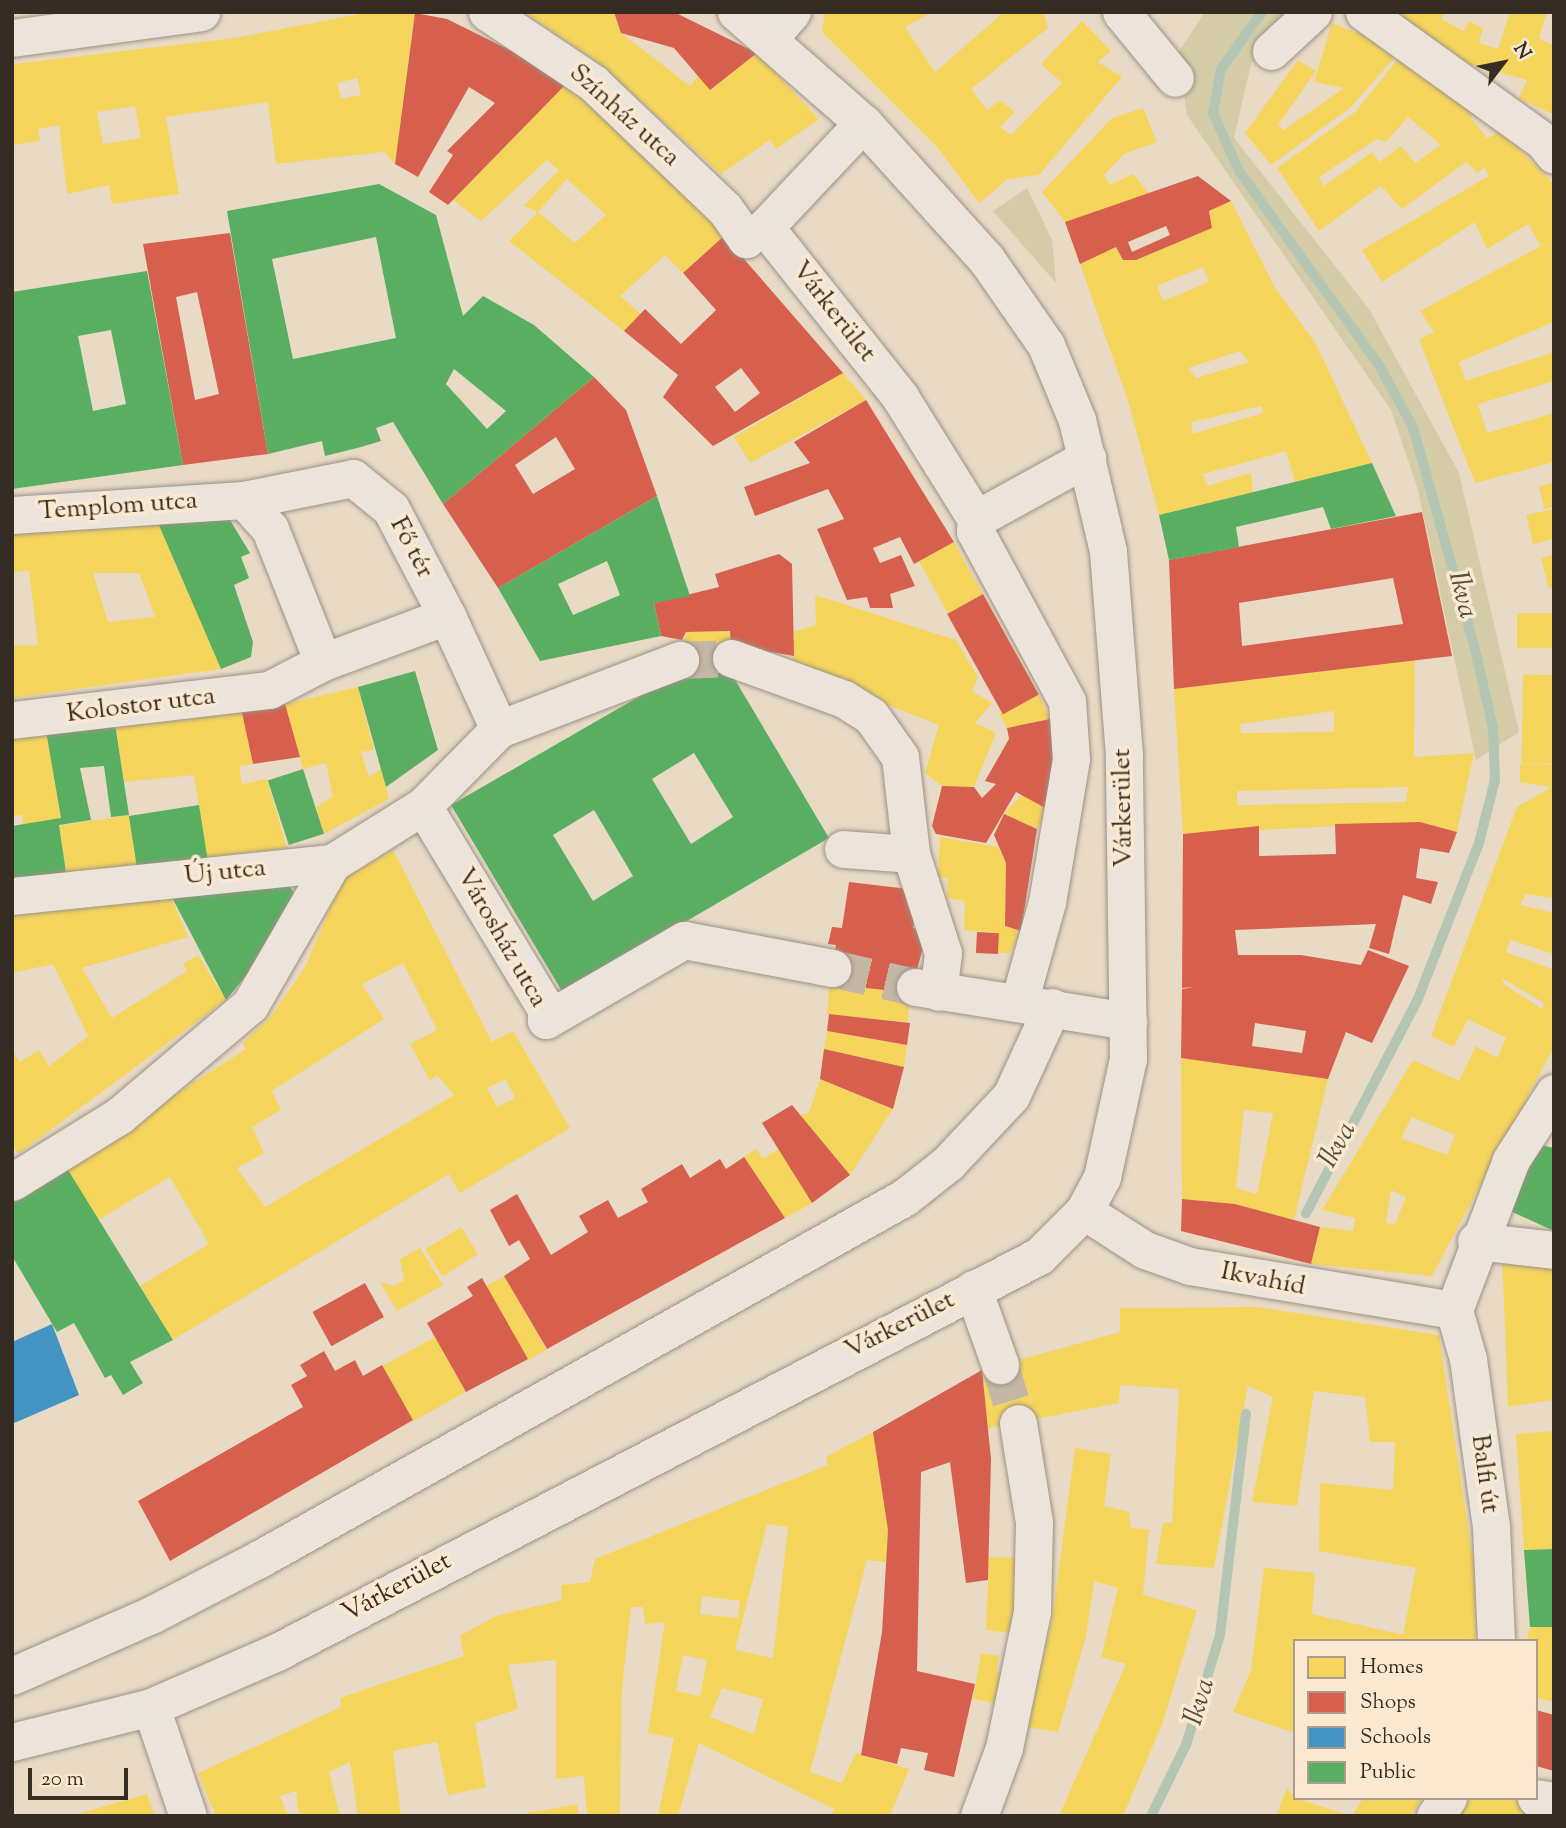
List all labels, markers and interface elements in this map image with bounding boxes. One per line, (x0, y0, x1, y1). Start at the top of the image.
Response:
north arrow (1468, 28, 1538, 98)
text: N (1506, 38, 1537, 65)
street label: Színház utca (562, 58, 686, 174)
street label: Várkerület (784, 255, 882, 369)
street label: Templom utca (37, 486, 199, 528)
street label: Fő tér (382, 512, 440, 584)
water label: Ikva (1440, 568, 1484, 622)
street label: Kolostor utca (65, 681, 217, 731)
street label: Várkerület (1107, 748, 1141, 868)
street label: Új utca (183, 853, 267, 893)
street label: Városház utca (449, 863, 553, 1013)
water label: Ikva (1312, 1116, 1364, 1174)
street label: Ikvahíd (1218, 1257, 1308, 1303)
street label: Várkerület (840, 1285, 960, 1367)
street label: Balfi út (1463, 1433, 1505, 1515)
street label: Várkerület (337, 1546, 457, 1630)
legend (1293, 1639, 1538, 1800)
text: Homes (1360, 1653, 1423, 1683)
water label: Ikva (1177, 1675, 1223, 1729)
text: Shops (1360, 1688, 1416, 1718)
text: Schools (1360, 1723, 1431, 1753)
scale bar (32, 1755, 131, 1799)
text: Public (1360, 1758, 1416, 1788)
text: 20 m (41, 1765, 84, 1795)

